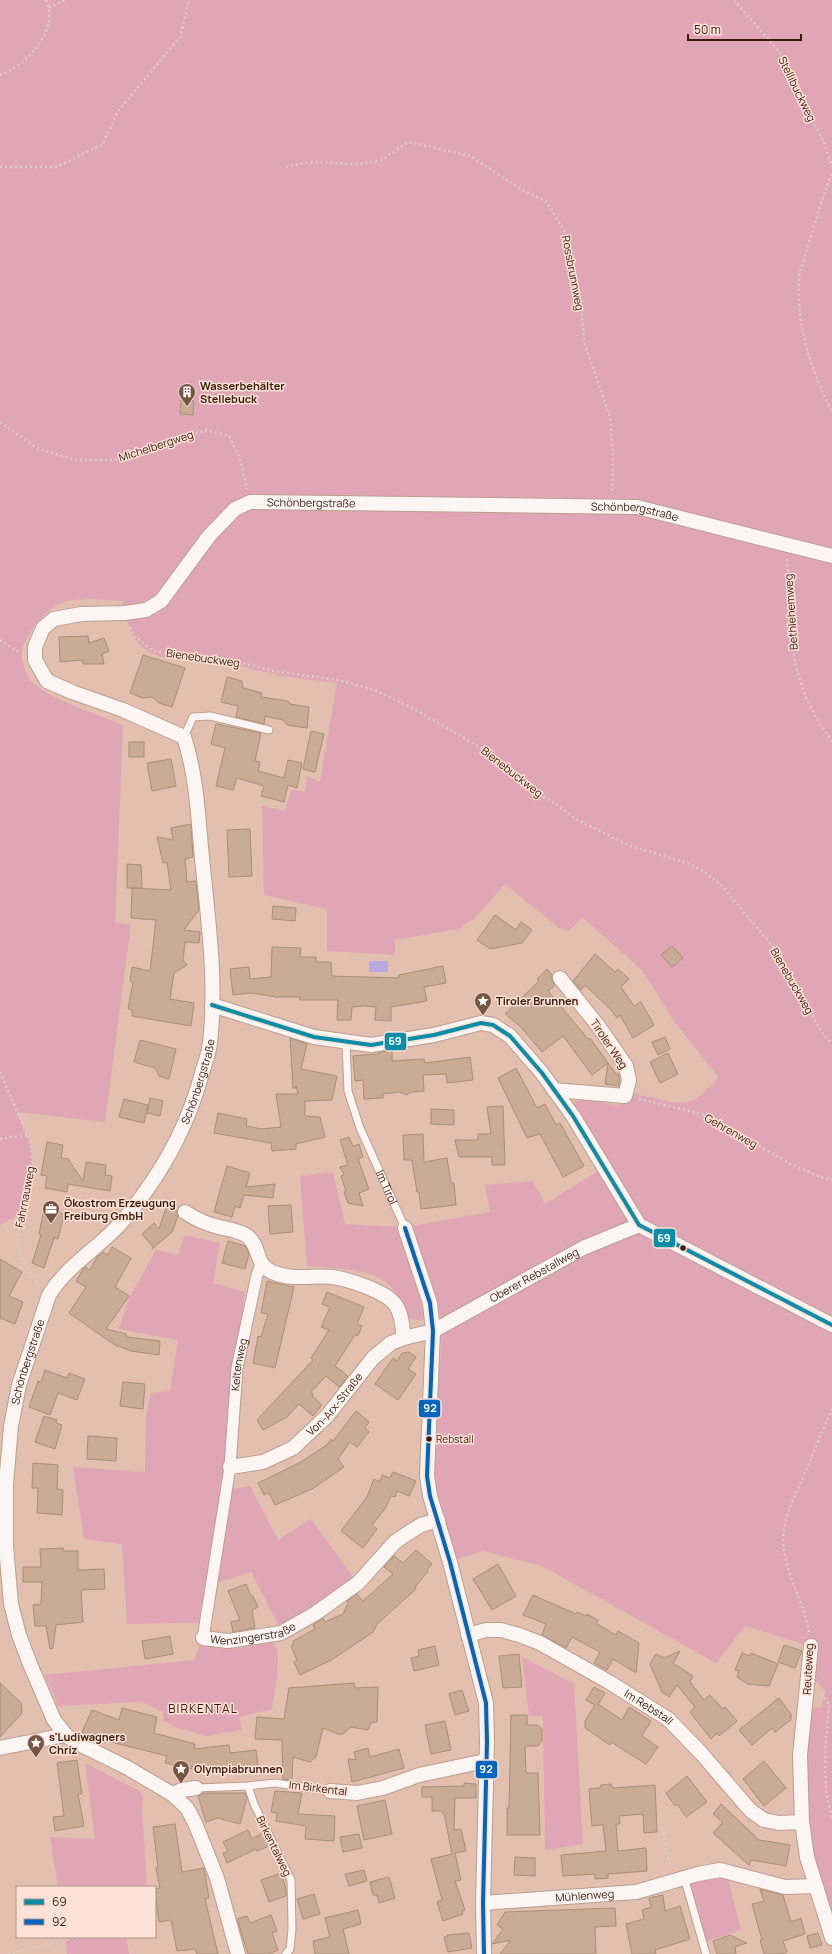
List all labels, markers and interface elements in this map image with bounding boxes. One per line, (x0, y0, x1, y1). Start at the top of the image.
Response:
scale bar (688, 16, 801, 42)
text: 50 m (694, 21, 721, 38)
street label: Stellibuckweg (775, 54, 820, 124)
street label: Rossbrunnweg (559, 234, 588, 312)
place label: Wasserbehälter Stellebuck (200, 378, 285, 406)
building icon: Wasserbehälter Stellebuck (177, 382, 197, 407)
street label: Michelbergweg (117, 426, 195, 465)
street label: Schönbergstraße (267, 494, 356, 510)
street label: Schönbergstraße (591, 498, 681, 524)
street label: Bethlehemweg (780, 573, 801, 651)
street label: Bienebuckweg (165, 645, 241, 670)
street label: Bienebuckweg (478, 743, 546, 800)
street label: Bienebuckweg (767, 945, 817, 1017)
place icon: Tiroler Brunnen (473, 991, 493, 1016)
place label: Tiroler Brunnen (496, 993, 578, 1008)
street label: Tiroler Weg (587, 1016, 632, 1072)
line badge: 69 (384, 1032, 407, 1051)
text: 69 (388, 1033, 402, 1048)
street label: Schönbergstraße (177, 1038, 217, 1127)
street label: Gehrenweg (702, 1110, 760, 1151)
street label: Fahrnauweg (11, 1165, 38, 1229)
street label: Im Tirol (373, 1168, 401, 1207)
place label: Ökostrom Erzeugung Freiburg GmbH (64, 1195, 176, 1223)
office icon: Ökostrom Erzeugung Freiburg GmbH (41, 1199, 61, 1224)
line badge: 69 (653, 1228, 676, 1248)
text: 69 (657, 1230, 671, 1245)
unlabelled marker (678, 1243, 688, 1253)
street label: Oberer Rebstallweg (487, 1244, 581, 1305)
street label: Schönbergstraße (7, 1317, 48, 1406)
street label: Keltenweg (227, 1337, 250, 1391)
street label: Von-Arx-Straße (303, 1369, 366, 1439)
line badge: 92 (418, 1399, 441, 1418)
text: 92 (423, 1400, 437, 1415)
place label: Rebstall (436, 1432, 474, 1446)
marker: Rebstall (424, 1434, 434, 1444)
street label: Wenzingerstraße (210, 1618, 299, 1648)
street label: Reuteweg (799, 1643, 816, 1695)
street label: Im Rebstall (622, 1685, 677, 1727)
district label: BIRKENTAL (168, 1700, 238, 1717)
place label: s'Ludiwagners Chriz (49, 1729, 125, 1757)
place icon: s'Ludiwagners Chriz (26, 1733, 46, 1758)
place icon: Olympiabrunnen (171, 1759, 191, 1784)
line badge: 92 (475, 1760, 498, 1779)
place label: Olympiabrunnen (194, 1761, 283, 1776)
text: 92 (479, 1761, 493, 1776)
street label: Im Birkental (288, 1776, 348, 1799)
street label: Birkentalweg (253, 1813, 296, 1879)
legend (16, 1886, 156, 1938)
street label: Mühlenweg (555, 1886, 615, 1905)
text: 69 (52, 1893, 67, 1910)
text: 92 (52, 1913, 66, 1930)

